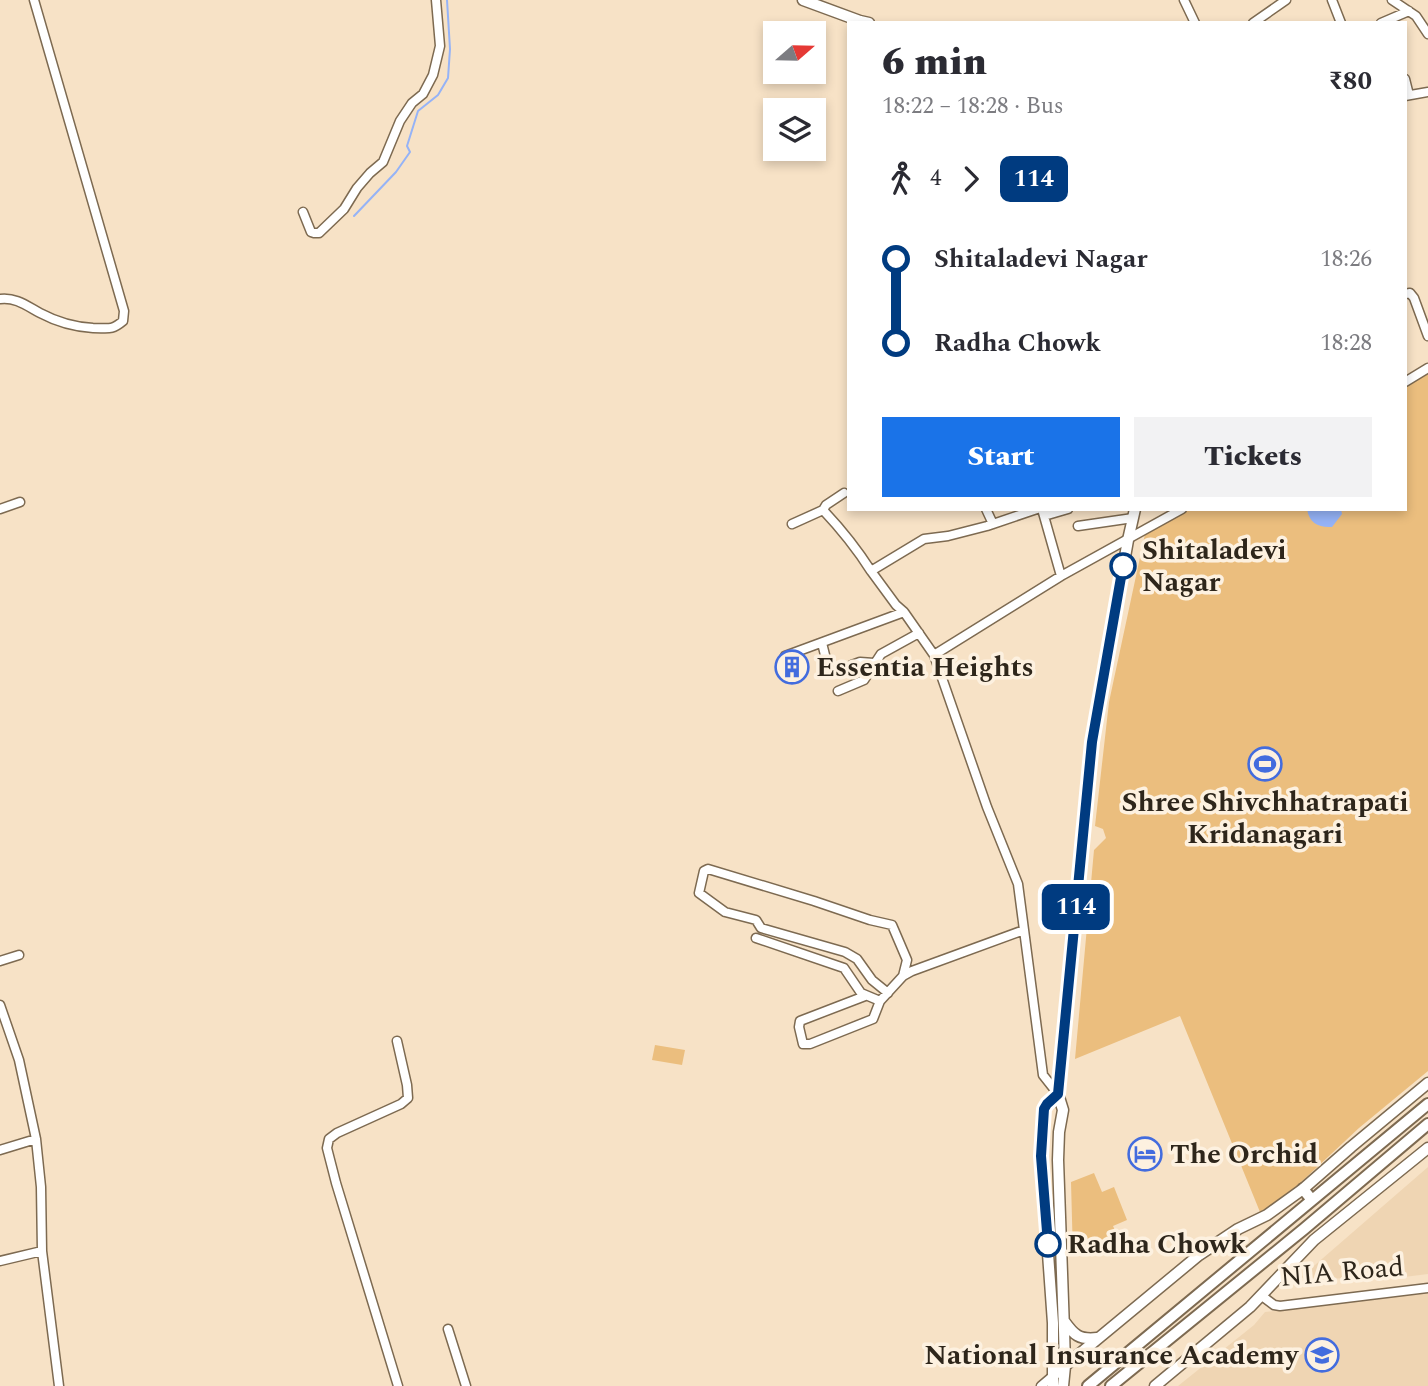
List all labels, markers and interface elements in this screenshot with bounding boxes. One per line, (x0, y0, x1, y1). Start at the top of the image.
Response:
north arrow (763, 21, 826, 84)
map controls (763, 21, 826, 161)
text: 6 min (882, 34, 987, 92)
text: ₹80 (1328, 61, 1372, 101)
text: 18:22 – 18:28 · Bus (882, 89, 1064, 124)
button: layers (763, 98, 826, 161)
icon: walk (882, 160, 920, 198)
icon: forward (952, 160, 990, 198)
text: 4 (930, 161, 942, 196)
text: 114 (1014, 161, 1054, 197)
text: Shitaladevi Nagar (934, 239, 1148, 279)
text: 18:26 (1320, 242, 1372, 277)
text: Radha Chowk (934, 323, 1101, 363)
text: 18:28 (1320, 326, 1372, 361)
button: Start (882, 417, 1120, 497)
button: Tickets (1134, 417, 1372, 497)
place label: Shitaladevi Nagar (1142, 529, 1287, 604)
marker: Shitaladevi Nagar (1110, 553, 1136, 579)
place label: Essentia Heights (816, 646, 1034, 689)
building icon: Essentia Heights (773, 648, 811, 686)
sports icon: Shree Shivchhatrapati Kridanagari (1246, 745, 1284, 783)
place label: Shree Shivchhatrapati Kridanagari (1121, 781, 1409, 856)
line badge: 114 (1036, 884, 1116, 930)
text: 114 (1056, 889, 1096, 925)
place label: The Orchid (1170, 1133, 1318, 1176)
hotel icon: The Orchid (1126, 1135, 1164, 1173)
place label: Radha Chowk (1067, 1223, 1247, 1266)
marker: Radha Chowk (1035, 1231, 1061, 1257)
street label: NIA Road (1278, 1245, 1406, 1299)
place label: National Insurance Academy (924, 1334, 1300, 1377)
school or university icon: National Insurance Academy (1303, 1336, 1341, 1374)

